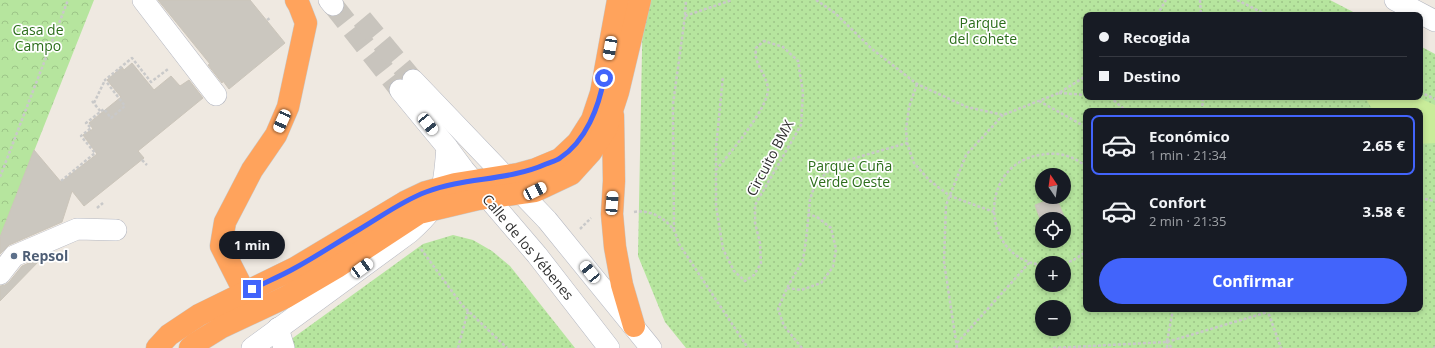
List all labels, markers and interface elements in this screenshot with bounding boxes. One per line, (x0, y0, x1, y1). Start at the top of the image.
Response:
park label: Parque del cohete (949, 13, 1017, 48)
park label: Casa de Campo (12, 20, 64, 55)
text: Recogida (1123, 27, 1190, 47)
car (602, 35, 618, 61)
text: Destino (1123, 66, 1181, 86)
route start (595, 69, 613, 87)
car (272, 108, 292, 134)
car (416, 111, 440, 137)
street label: Circuito BMX (742, 116, 798, 199)
text: Económico (1149, 126, 1230, 146)
icon: car (1101, 127, 1137, 163)
text: 2.65 € (1363, 135, 1405, 155)
text: 1 min · 21:34 (1149, 146, 1226, 164)
park label: Parque Cuña Verde Oeste (808, 156, 892, 191)
north arrow (1035, 168, 1071, 204)
map controls (1035, 168, 1071, 336)
car (522, 180, 548, 202)
street label: Calle de los Yébenes (478, 190, 579, 304)
car (605, 191, 619, 215)
text: Confort (1149, 192, 1206, 212)
icon: car (1101, 193, 1137, 229)
text: 3.58 € (1363, 201, 1405, 221)
button: locate (1035, 212, 1071, 248)
text: 2 min · 21:35 (1149, 212, 1226, 230)
callout: 1 min (219, 231, 285, 259)
text: 1 min (234, 236, 270, 254)
place label: Repsol (22, 246, 68, 265)
marker: Repsol (9, 251, 19, 261)
car (349, 256, 375, 280)
button: + (1035, 256, 1071, 292)
button: Confirmar (1099, 258, 1407, 304)
car (578, 259, 602, 285)
route end (243, 280, 261, 298)
button: − (1035, 300, 1071, 336)

